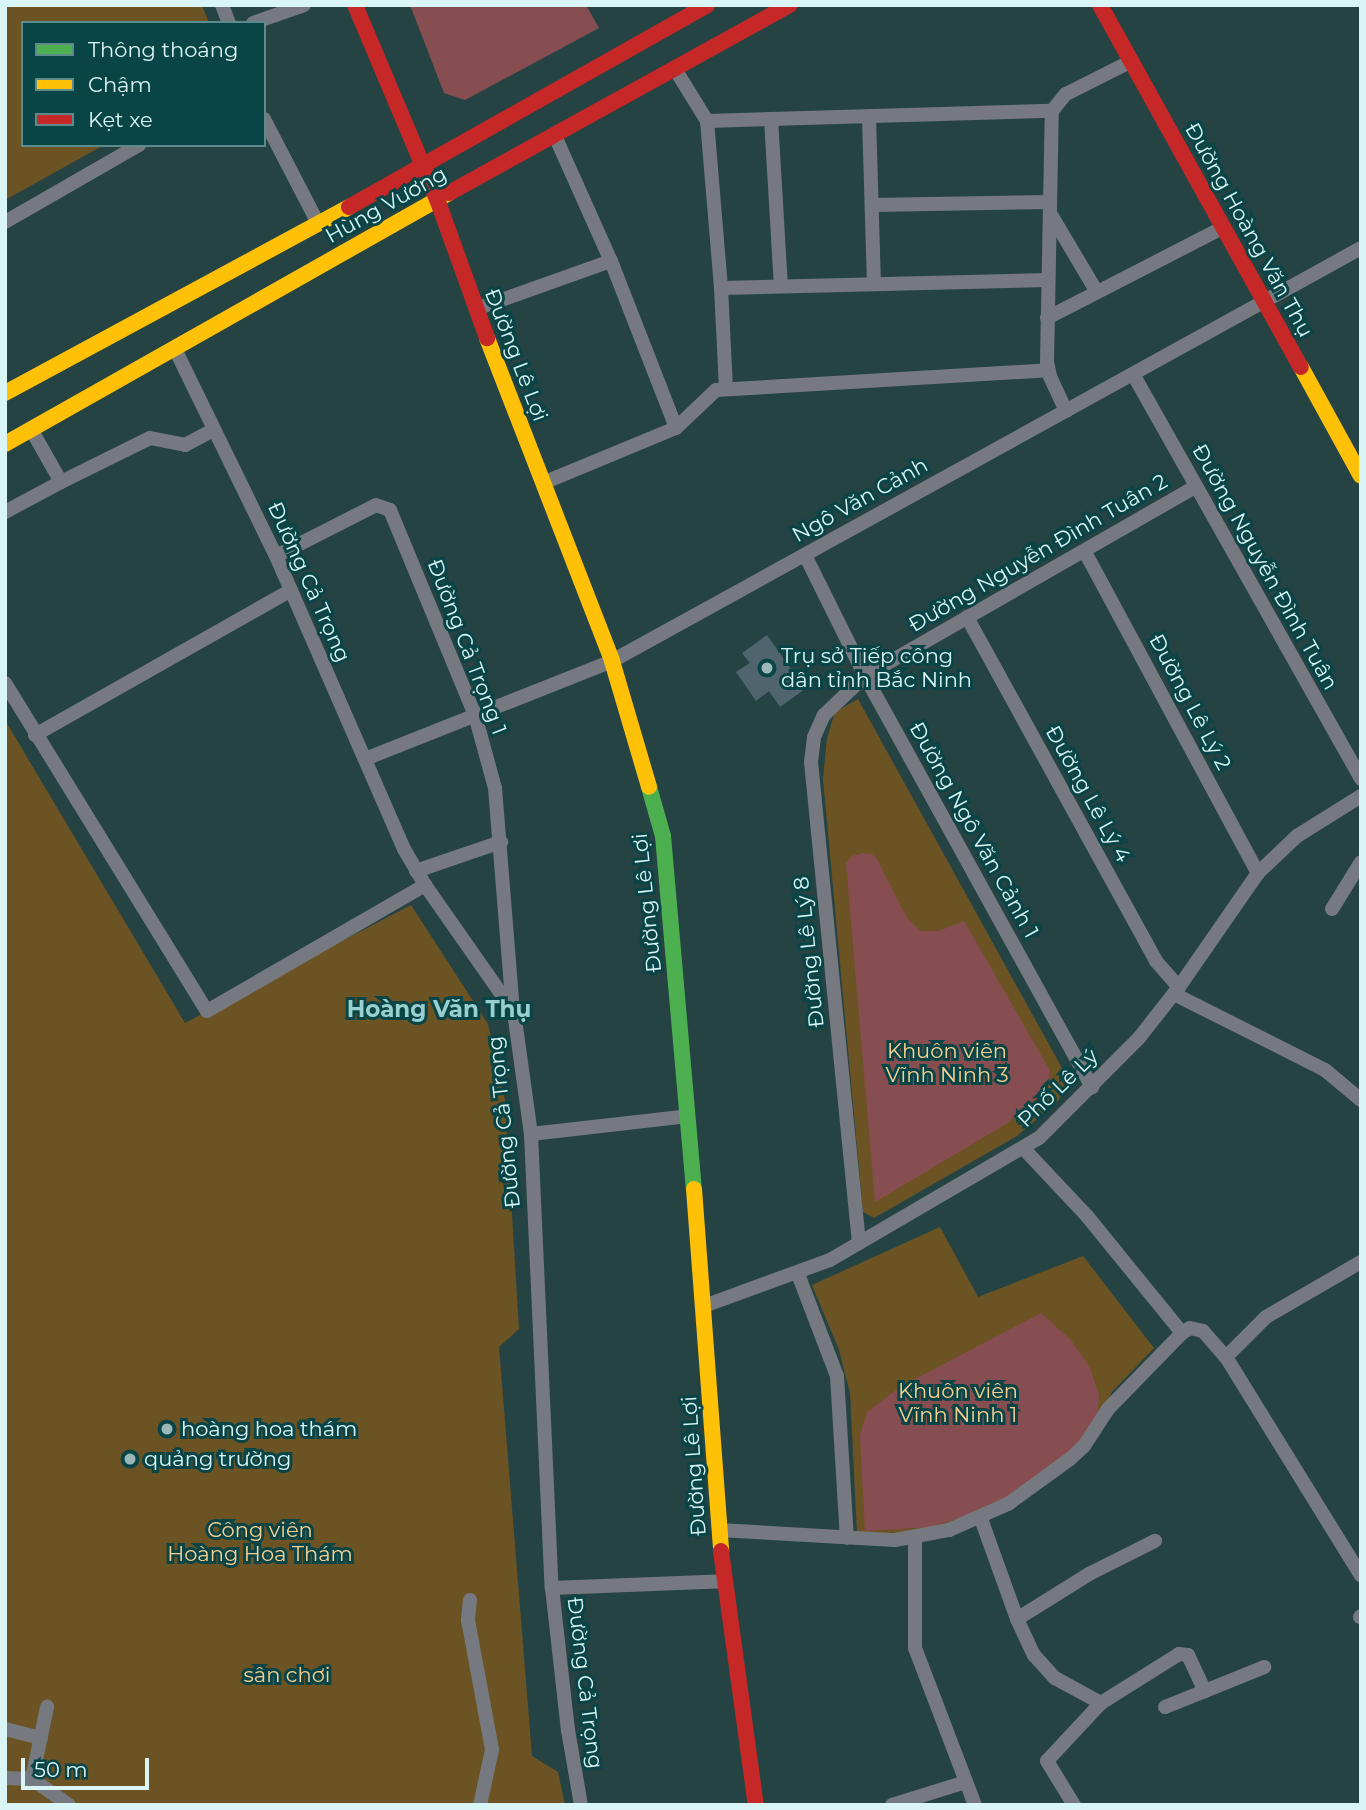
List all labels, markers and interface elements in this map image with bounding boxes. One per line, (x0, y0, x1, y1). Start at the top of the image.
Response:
legend (21, 21, 266, 147)
text: Thông thoáng (88, 37, 238, 62)
text: Chậm (88, 72, 152, 97)
text: Kẹt xe (88, 107, 153, 132)
street label: Đường Hoàng Văn Thụ (1180, 118, 1318, 342)
street label: Hùng Vương (321, 161, 451, 249)
street label: Đường Lê Lợi (479, 285, 553, 425)
street label: Đường Nguyễn Đình Tuân (1187, 440, 1343, 694)
street label: Ngô Văn Cảnh (788, 452, 932, 548)
street label: Đường Nguyễn Đình Tuân 2 (904, 469, 1172, 637)
street label: Đường Cả Trọng (262, 498, 356, 666)
street label: Đường Cả Trọng 1 (422, 556, 512, 738)
street label: Đường Lê Lý 2 (1144, 630, 1236, 774)
place label: Trụ sở Tiếp công dân tỉnh Bắc Ninh (781, 643, 972, 693)
marker: Trụ sở Tiếp công dân tỉnh Bắc Ninh (759, 660, 775, 676)
street label: Đường Ngô Văn Cảnh 1 (904, 718, 1044, 942)
street label: Đường Lê Lý 4 (1040, 721, 1136, 867)
street label: Đường Lê Lợi (627, 832, 667, 974)
street label: Đường Lê Lý 8 (789, 875, 829, 1029)
district label: Hoàng Văn Thụ (347, 995, 531, 1023)
street label: Đường Cả Trọng (482, 1035, 526, 1209)
park label: Khuôn viên Vĩnh Ninh 3 (885, 1038, 1009, 1088)
street label: Phố Lê Lý (1013, 1043, 1103, 1133)
park label: Khuôn viên Vĩnh Ninh 1 (898, 1378, 1018, 1428)
street label: Đường Lê Lợi (677, 1395, 711, 1537)
place label: hoàng hoa thám (181, 1416, 357, 1442)
marker: hoàng hoa thám (159, 1421, 175, 1437)
place label: quảng trường (144, 1446, 291, 1472)
marker: quảng trường (122, 1451, 138, 1467)
park label: Công viên Hoàng Hoa Thám (167, 1517, 353, 1567)
street label: Đường Cả Trọng (562, 1596, 608, 1770)
park label: sân chơi (243, 1662, 331, 1688)
scale bar (24, 1744, 152, 1788)
text: 50 m (34, 1757, 88, 1782)

